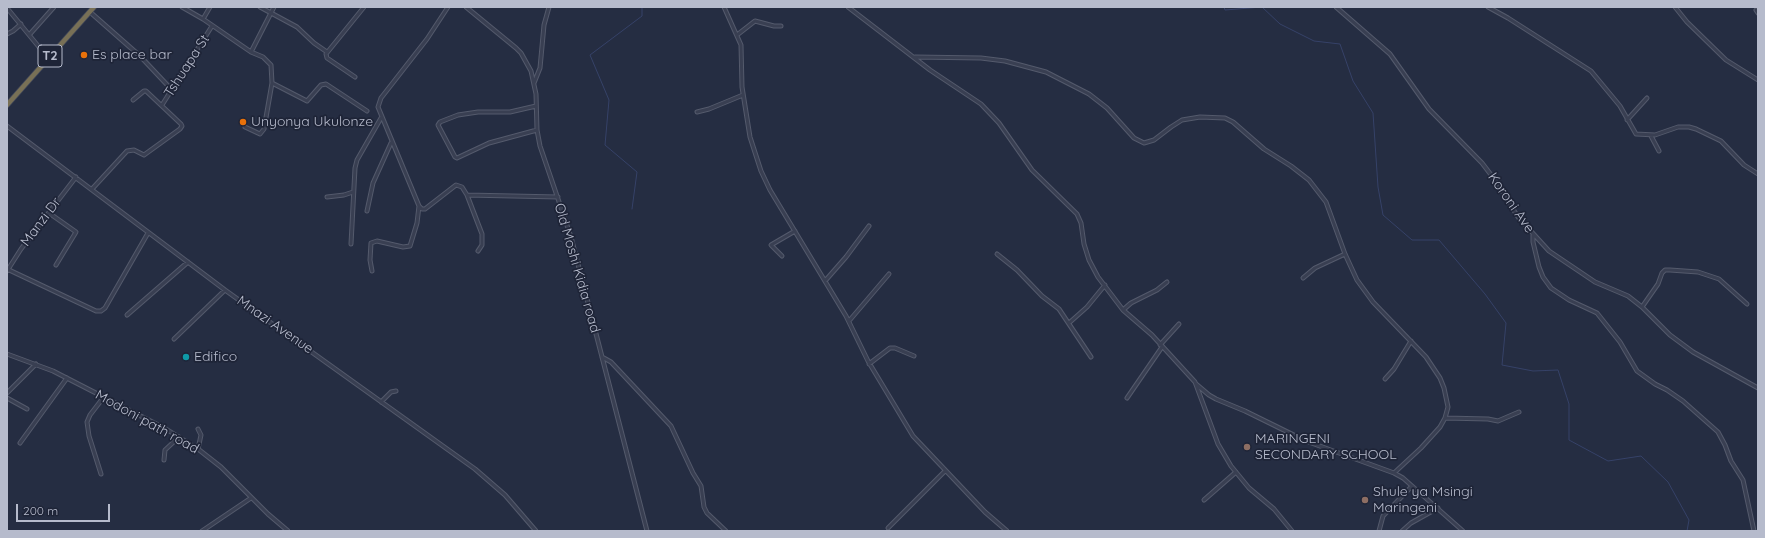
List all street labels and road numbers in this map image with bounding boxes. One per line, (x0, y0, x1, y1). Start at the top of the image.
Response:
street label: Tshuapa St (161, 32, 213, 100)
road number: T2 (38, 45, 62, 67)
street label: Koroni Ave (1484, 170, 1538, 236)
street label: Manzi Dr (17, 194, 65, 250)
street label: Old Moshi Kidia road (550, 201, 604, 335)
street label: Mnazi Avenue (234, 292, 316, 358)
street label: Modoni path road (92, 387, 202, 457)

